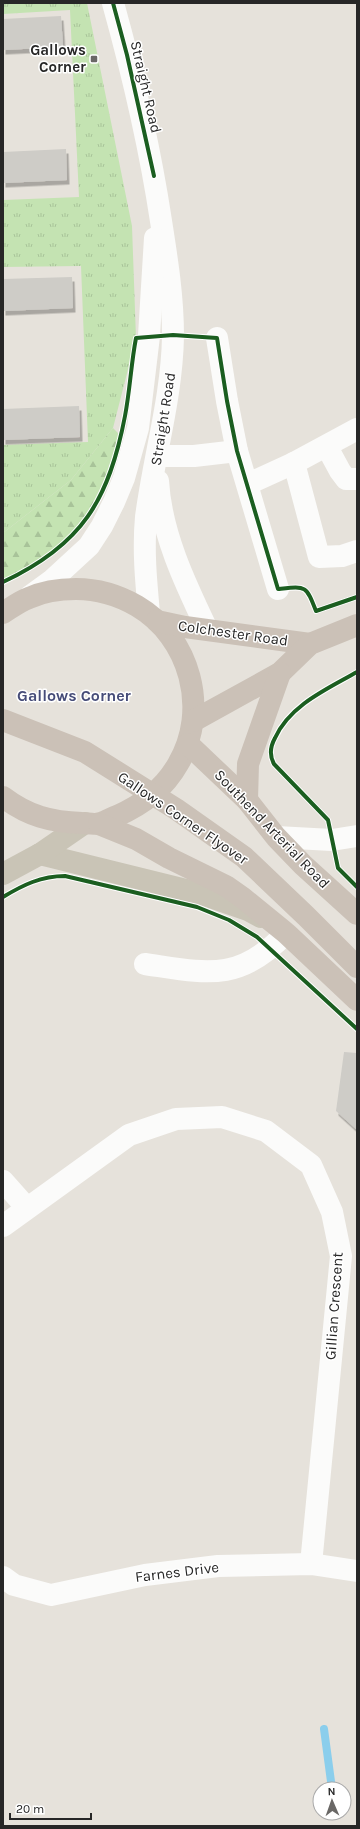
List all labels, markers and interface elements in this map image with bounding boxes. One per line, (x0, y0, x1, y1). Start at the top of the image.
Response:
street label: Straight Road (127, 39, 165, 135)
place label: Gallows Corner (30, 41, 86, 76)
marker: Gallows Corner (89, 54, 99, 64)
street label: Straight Road (147, 371, 179, 467)
street label: Colchester Road (177, 616, 289, 650)
district label: Gallows Corner (17, 686, 132, 705)
street label: Southend Arterial Road (211, 766, 333, 892)
street label: Gallows Corner Flyover (114, 768, 252, 869)
street label: Gillian Crescent (321, 1251, 347, 1361)
street label: Farnes Drive (134, 1558, 220, 1586)
north arrow (312, 1781, 352, 1821)
text: N (327, 1785, 336, 1798)
scale bar (10, 1795, 91, 1821)
text: 20 m (16, 1802, 44, 1816)

